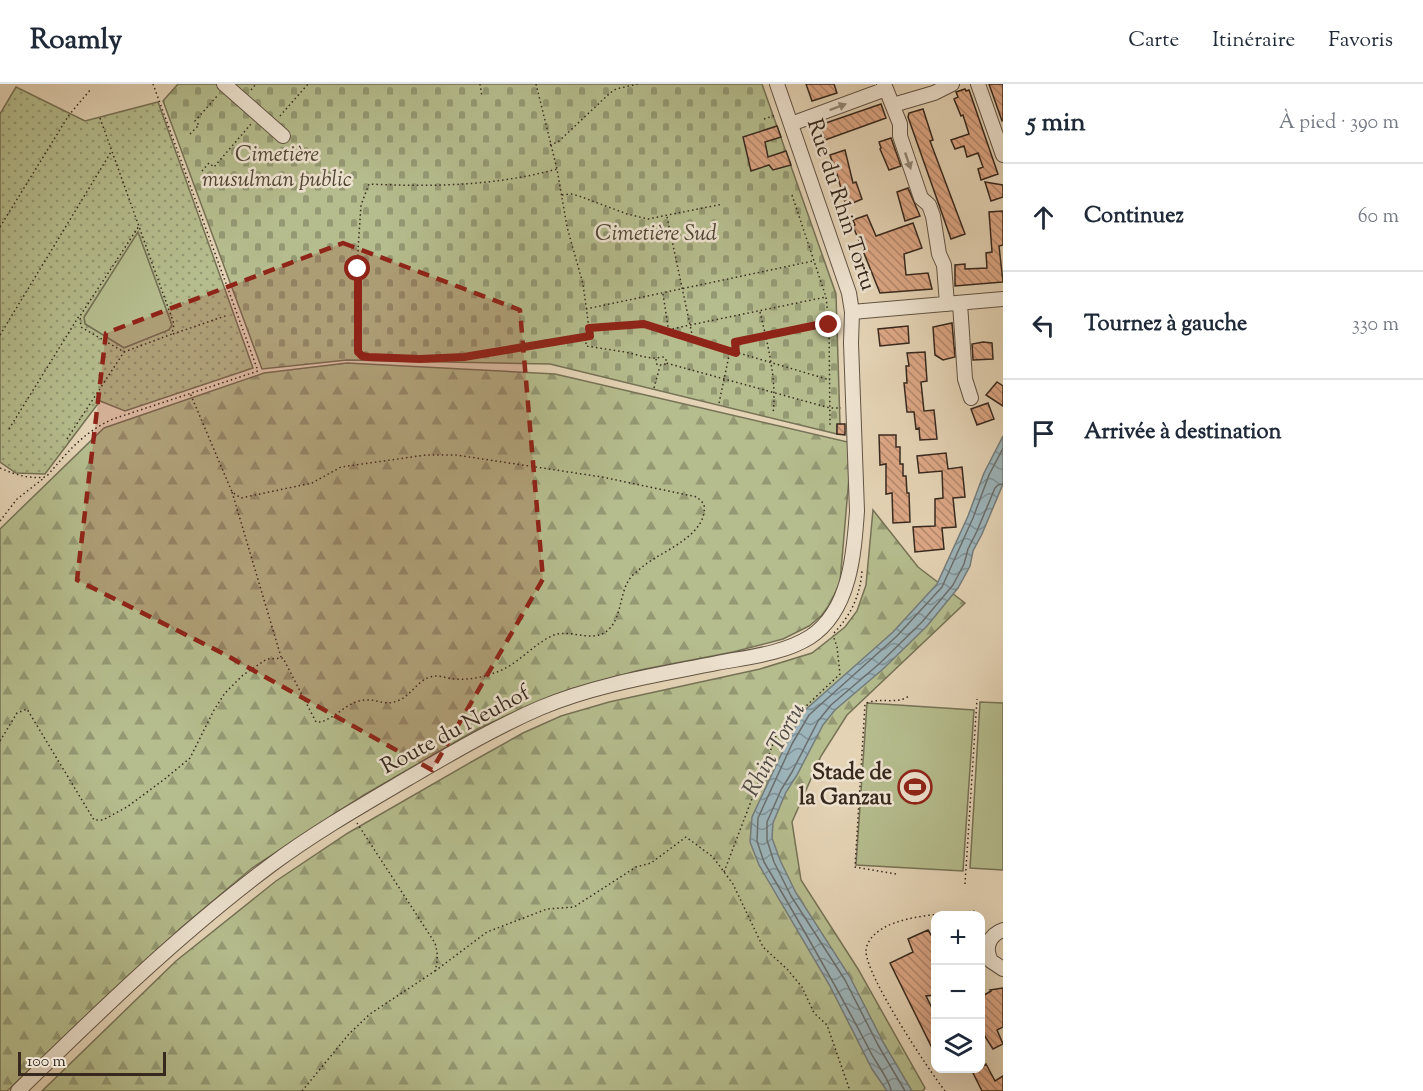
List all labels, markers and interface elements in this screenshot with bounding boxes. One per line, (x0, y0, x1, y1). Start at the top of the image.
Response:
text: Roamly (30, 21, 122, 61)
text: Carte (1128, 26, 1179, 56)
text: Itinéraire (1212, 26, 1295, 56)
text: Favoris (1328, 26, 1393, 56)
one-way arrow (829, 101, 847, 111)
text: 5 min (1027, 105, 1086, 142)
text: À pied · 390 m (1279, 109, 1399, 138)
street label: Rue du Rhin Tortu (797, 115, 883, 295)
park label: Cimetière musulman public (202, 140, 352, 197)
one-way arrow (904, 152, 914, 170)
icon: ahead (1027, 201, 1060, 234)
text: Continuez (1084, 201, 1184, 233)
text: 60 m (1358, 203, 1399, 232)
park label: Cimetière Sud (595, 219, 717, 251)
route start (344, 255, 370, 281)
icon: left (1027, 309, 1060, 342)
text: Tournez à gauche (1084, 309, 1247, 341)
route end (815, 311, 841, 337)
text: 330 m (1352, 311, 1399, 340)
icon: arrive (1027, 417, 1060, 450)
text: Arrivée à destination (1084, 417, 1281, 449)
street label: Route du Neuhof (376, 678, 537, 784)
water label: Rhin Tortu (735, 696, 815, 803)
place label: Stade de la Ganzau (799, 758, 892, 815)
sports icon: Stade de la Ganzau (897, 769, 933, 805)
map controls (931, 911, 985, 1073)
button: + (931, 911, 985, 965)
button: − (931, 965, 985, 1019)
button: layers (931, 1019, 985, 1073)
scale bar (18, 1049, 166, 1076)
text: 100 m (27, 1051, 66, 1074)

